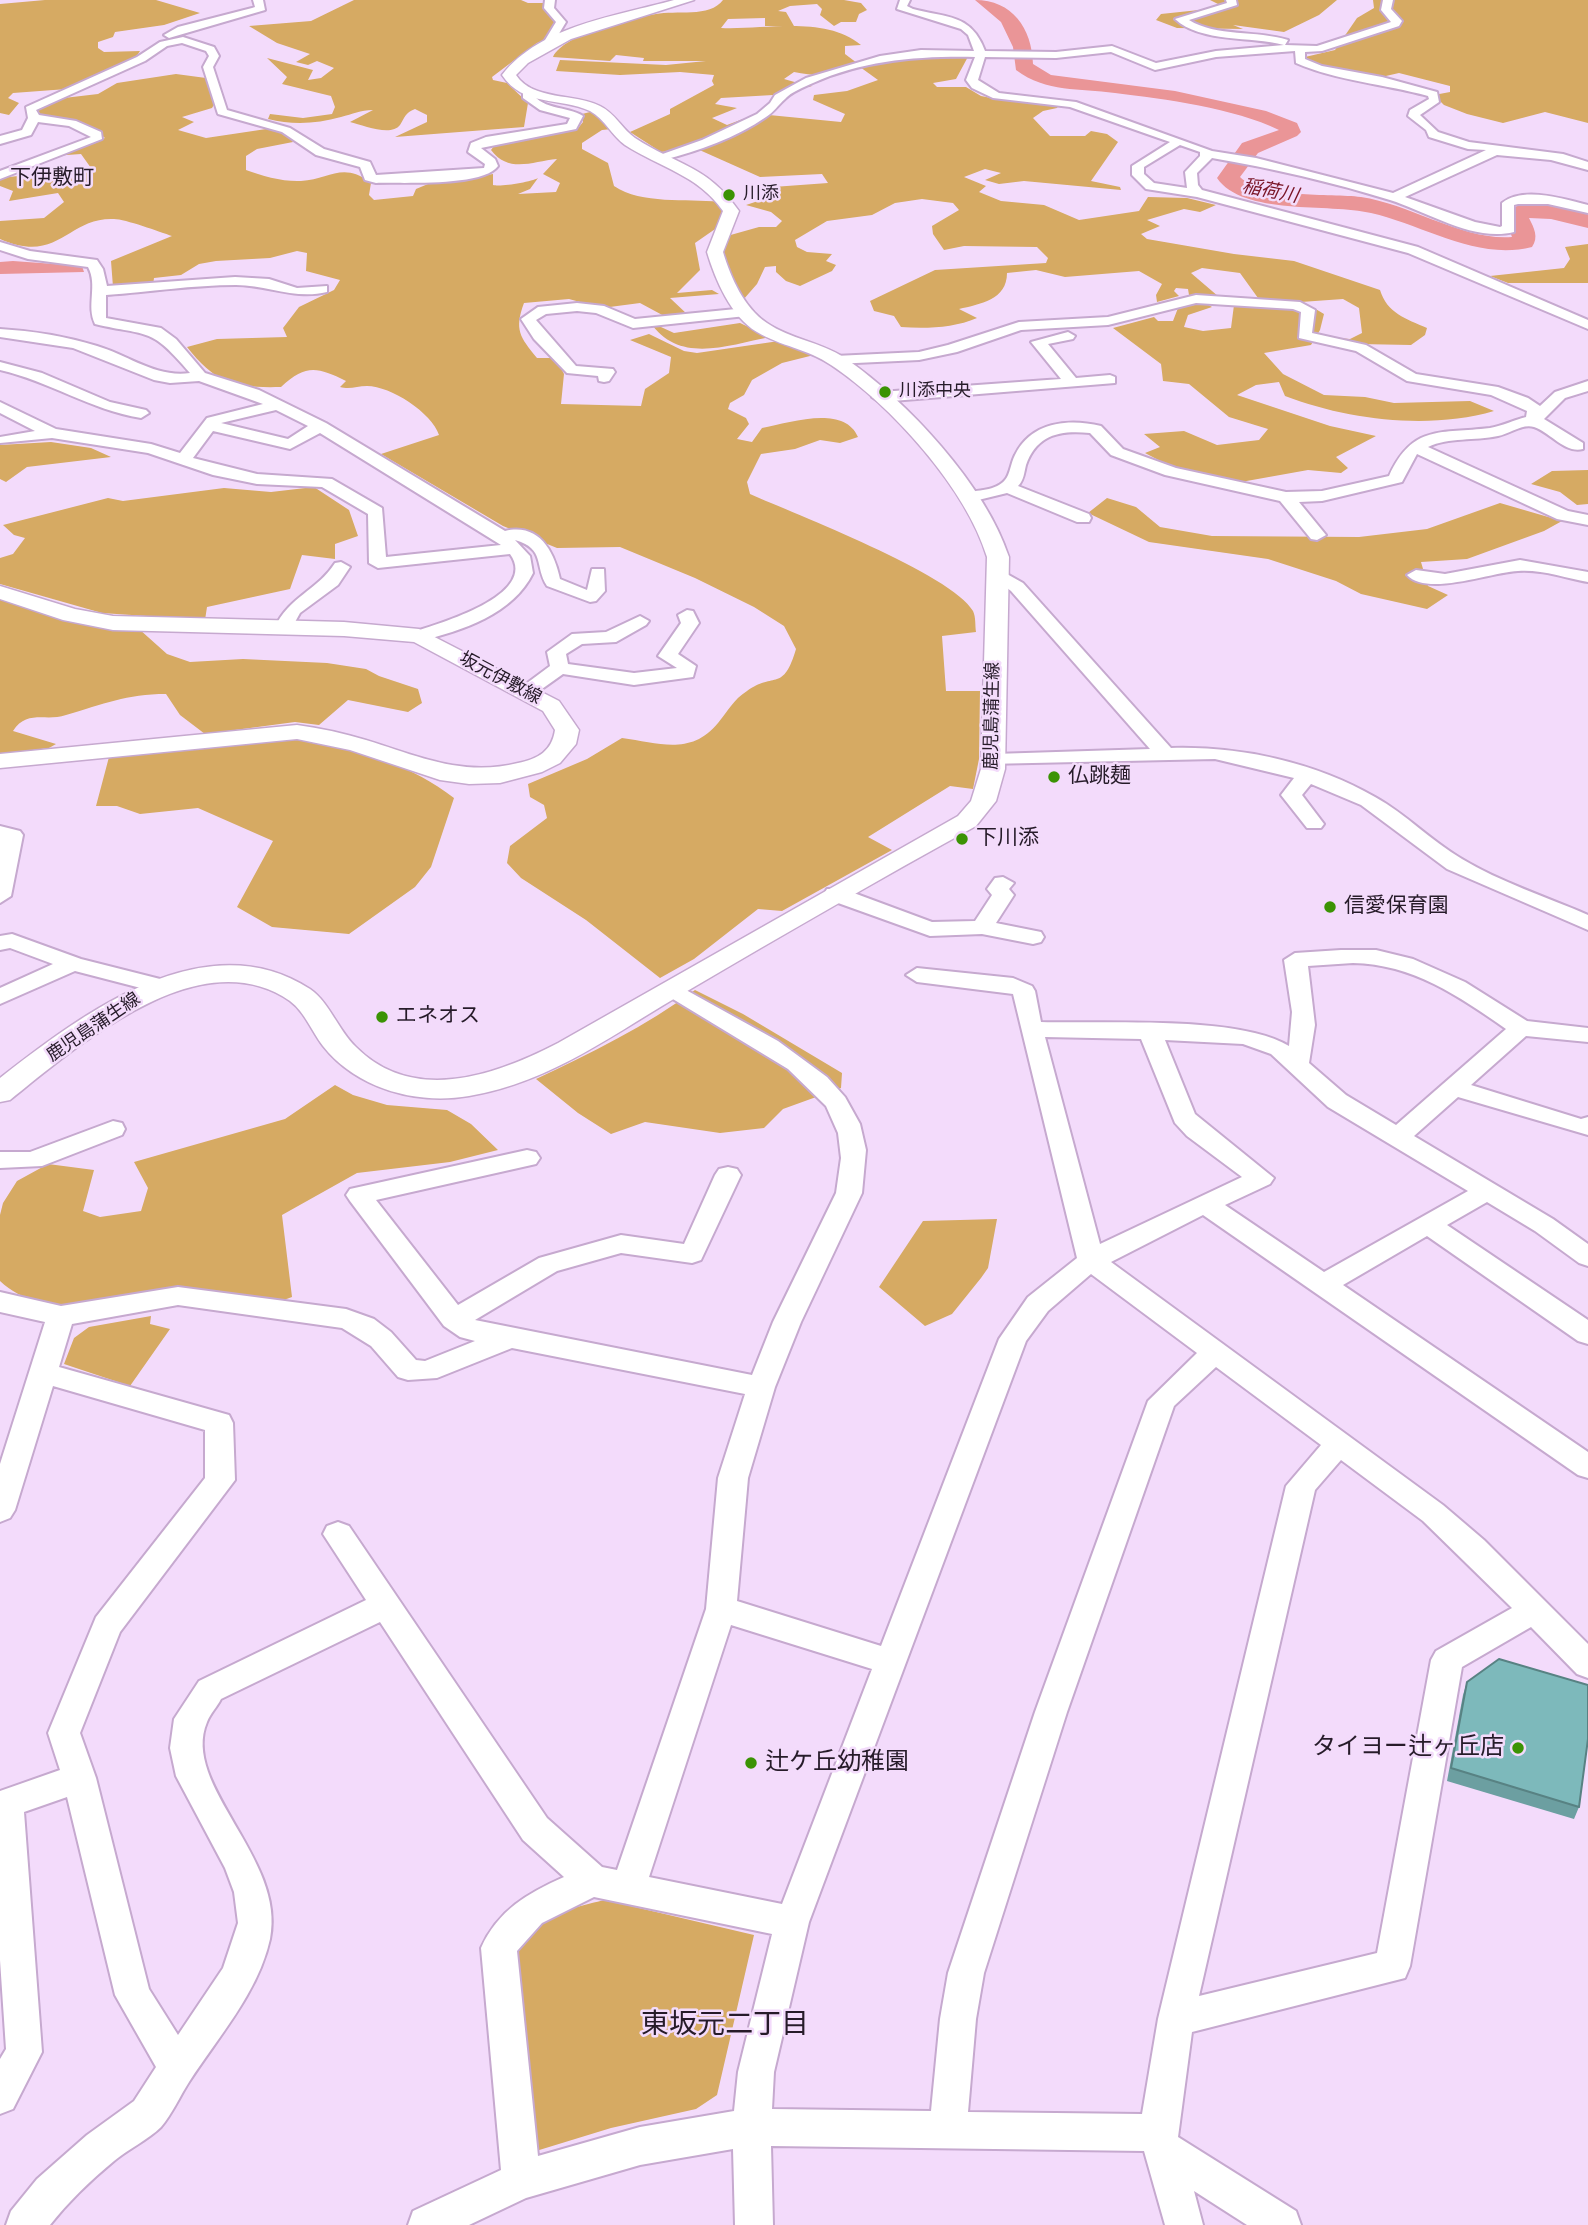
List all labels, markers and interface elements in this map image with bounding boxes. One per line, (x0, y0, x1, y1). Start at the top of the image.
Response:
district label: 下伊敷町 (10, 166, 94, 192)
water label: 稲荷川 (1240, 175, 1300, 209)
place label: 川添 (743, 184, 779, 206)
marker: 川添 (721, 187, 737, 203)
place label: 川添中央 (899, 381, 971, 403)
marker: 川添中央 (877, 384, 893, 400)
street label: 坂元伊敷線 (455, 648, 545, 710)
street label: 鹿児島蒲生線 (981, 662, 1005, 770)
place label: 仏跳麺 (1068, 764, 1131, 790)
marker: 仏跳麺 (1046, 769, 1062, 785)
place label: 下川添 (976, 826, 1039, 852)
marker: 下川添 (954, 831, 970, 847)
place label: 信愛保育園 (1344, 894, 1449, 920)
marker: 信愛保育園 (1322, 899, 1338, 915)
street label: 鹿児島蒲生線 (43, 989, 145, 1067)
place label: エネオス (396, 1004, 480, 1030)
marker: エネオス (374, 1009, 390, 1025)
place label: タイヨー辻ヶ丘店 (1312, 1734, 1504, 1762)
marker: タイヨー辻ヶ丘店 (1510, 1740, 1526, 1756)
place label: 辻ケ丘幼稚園 (765, 1749, 909, 1777)
marker: 辻ケ丘幼稚園 (743, 1755, 759, 1771)
district label: 東坂元二丁目 (641, 2009, 809, 2043)

